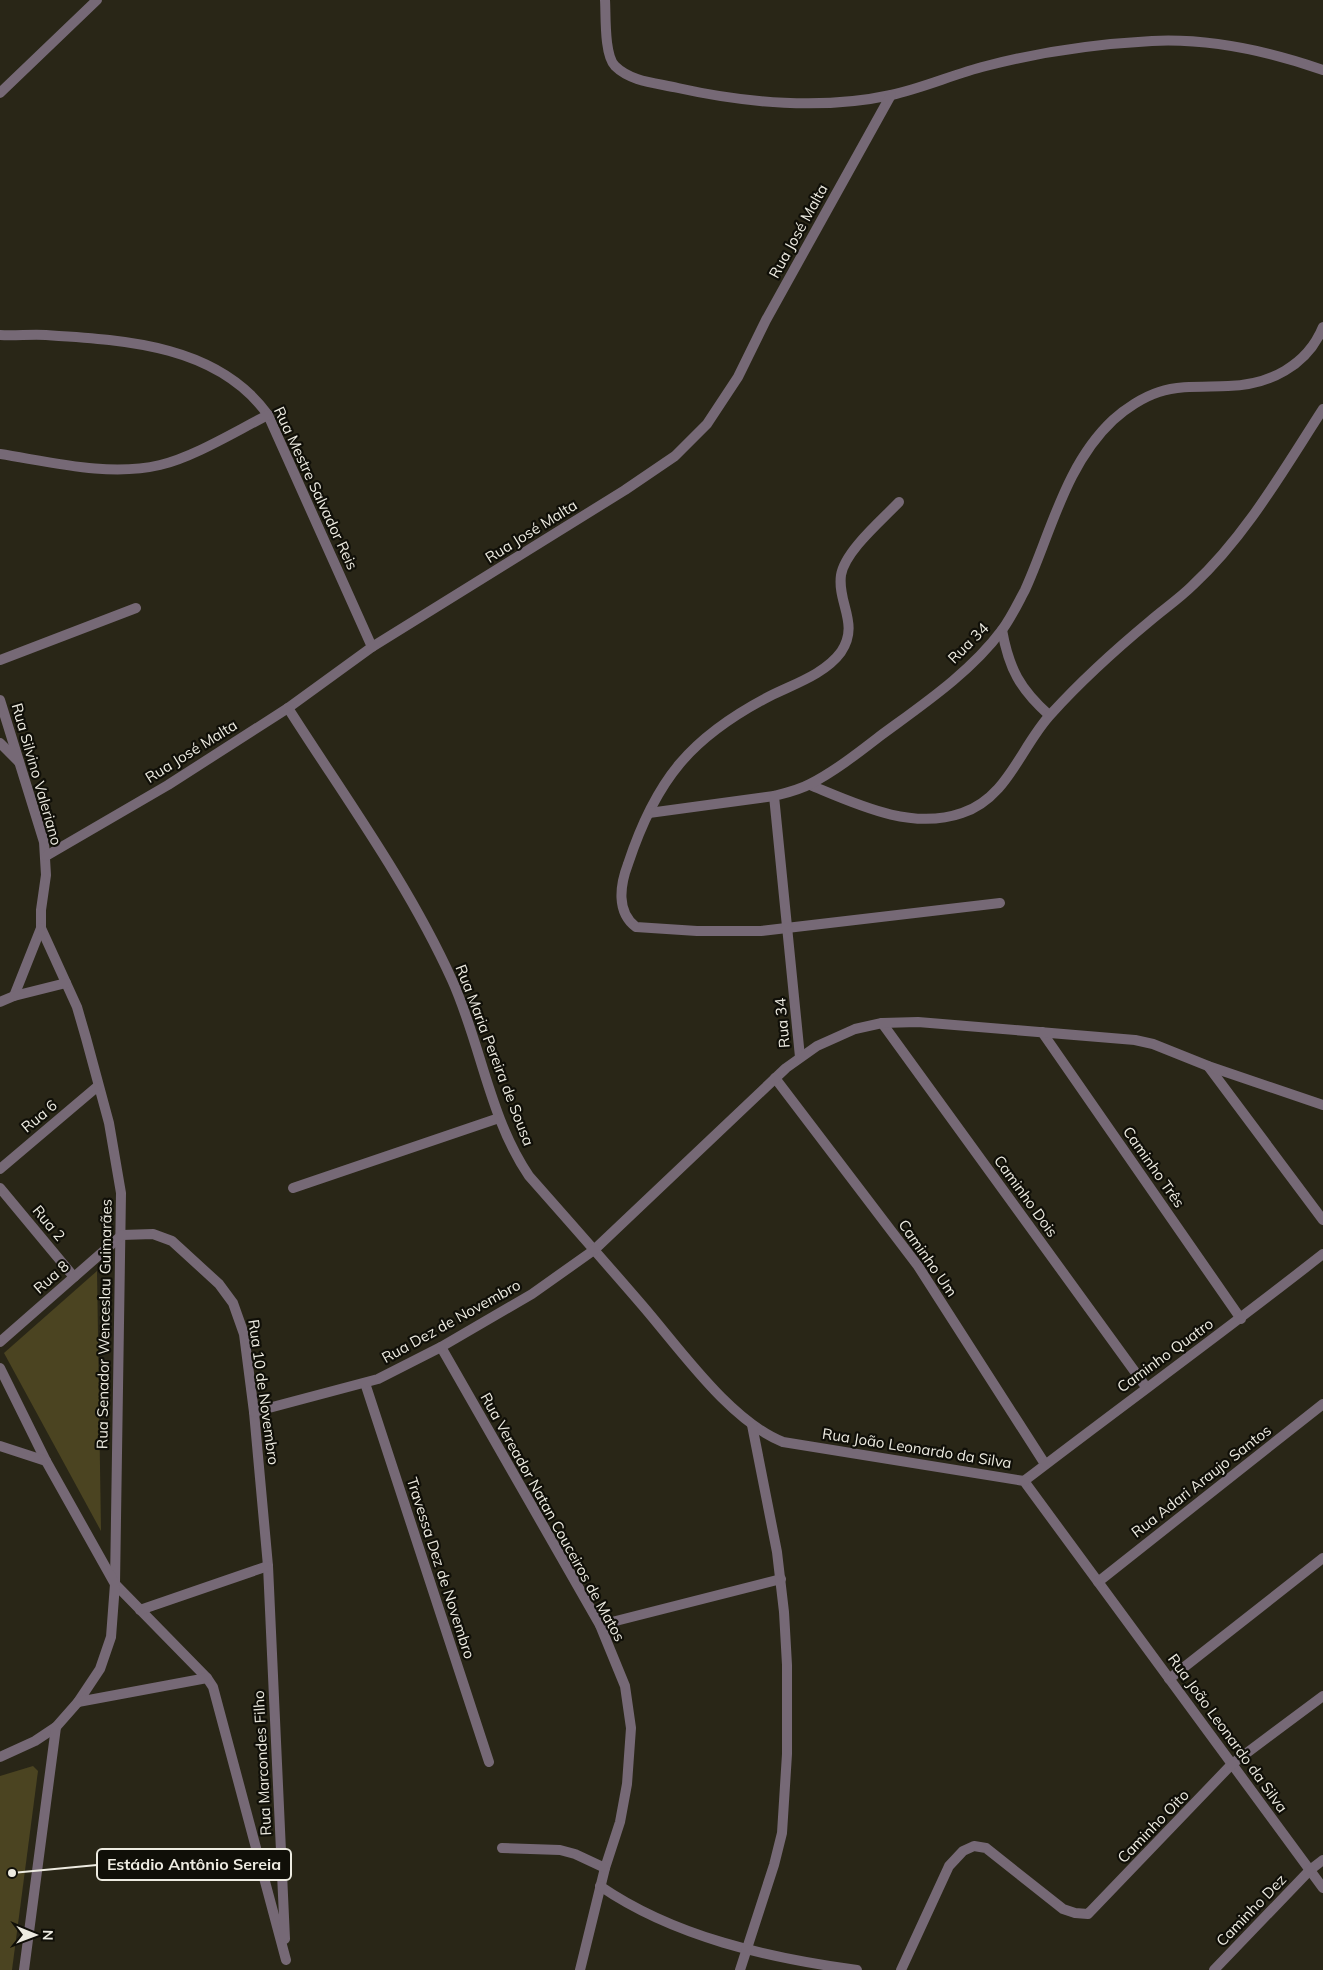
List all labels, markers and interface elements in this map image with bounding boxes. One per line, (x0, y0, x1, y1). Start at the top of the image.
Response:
street label: Rua José Malta (764, 181, 832, 281)
street label: Rua Mestre Salvador Reis (270, 403, 362, 573)
street label: Rua José Malta (482, 495, 580, 567)
street label: Rua 34 (944, 619, 992, 667)
street label: Rua Silvino Valeriano (8, 701, 66, 847)
street label: Rua José Malta (142, 715, 240, 787)
street label: Rua Maria Pereira de Sousa (452, 962, 538, 1148)
street label: Rua 34 (770, 997, 794, 1049)
street label: Rua 6 (17, 1096, 61, 1136)
street label: Caminho Três (1119, 1123, 1189, 1211)
street label: Caminho Dois (990, 1151, 1062, 1241)
street label: Rua Senador Wenceslau Guimarães (92, 1199, 116, 1449)
street label: Rua 2 (29, 1201, 69, 1245)
street label: Caminho Um (894, 1216, 962, 1300)
street label: Rua 8 (29, 1256, 73, 1298)
street label: Rua Dez de Novembro (378, 1275, 524, 1367)
street label: Caminho Quatro (1113, 1314, 1217, 1396)
street label: Rua 10 de Novembro (244, 1318, 284, 1466)
street label: Rua Vereador Natan Couceiros de Matos (476, 1389, 630, 1645)
street label: Rua Adari Araujo Santos (1127, 1420, 1275, 1542)
street label: Rua João Leonardo da Silva (821, 1424, 1013, 1472)
street label: Travessa Dez de Novembro (403, 1475, 479, 1661)
street label: Rua João Leonardo da Silva (1164, 1650, 1292, 1816)
street label: Rua Marcondes Filho (249, 1690, 275, 1836)
street label: Caminho Oito (1113, 1785, 1193, 1867)
callout: Estádio Antônio Sereia (97, 1849, 291, 1880)
text: Estádio Antônio Sereia (107, 1854, 281, 1874)
street label: Caminho Dez (1212, 1870, 1290, 1950)
north arrow (10, 1910, 60, 1960)
text: N (39, 1930, 57, 1941)

